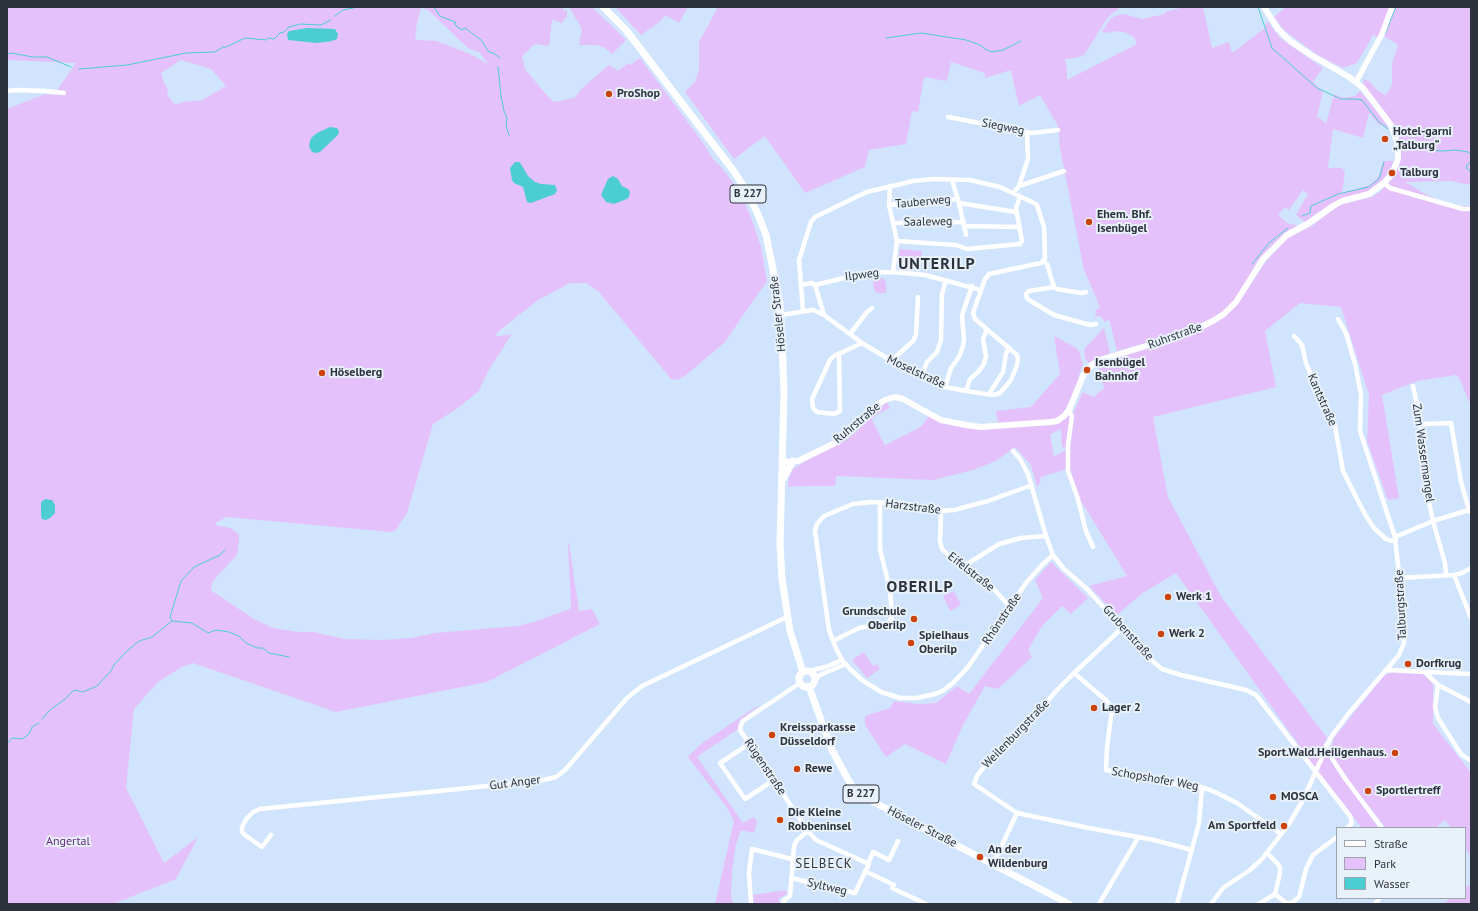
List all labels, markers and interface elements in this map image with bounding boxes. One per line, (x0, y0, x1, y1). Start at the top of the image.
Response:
place label: ProShop (617, 87, 660, 101)
marker: ProShop (604, 89, 614, 99)
street label: Siegweg (980, 116, 1026, 138)
place label: Hotel-garni „Talburg“ (1393, 125, 1452, 153)
marker: Hotel-garni „Talburg“ (1380, 134, 1390, 144)
place label: Talburg (1400, 166, 1439, 180)
marker: Talburg (1387, 168, 1397, 178)
road number: B 227 (730, 185, 766, 203)
street label: Tauberweg (895, 192, 951, 212)
place label: Ehem. Bhf. Isenbügel (1097, 208, 1152, 236)
street label: Saaleweg (903, 214, 953, 230)
marker: Ehem. Bhf. Isenbügel (1084, 217, 1094, 227)
district label: UNTERILP (898, 254, 976, 274)
street label: Ilpweg (844, 266, 880, 284)
street label: Höseler Straße (767, 275, 789, 353)
street label: Ruhrstraße (1146, 320, 1204, 352)
street label: Moselstraße (884, 352, 948, 392)
place label: Isenbügel Bahnhof (1095, 356, 1145, 384)
marker: Isenbügel Bahnhof (1082, 365, 1092, 375)
place label: Höselberg (330, 366, 382, 380)
marker: Höselberg (317, 368, 327, 378)
street label: Kantstraße (1304, 372, 1340, 428)
street label: Ruhrstraße (831, 399, 883, 447)
street label: Zum Wassermangel (1409, 403, 1437, 503)
street label: Harzstraße (884, 496, 942, 518)
street label: Eifelstraße (945, 549, 997, 595)
street label: Talburgstraße (1392, 569, 1410, 641)
district label: OBERILP (886, 577, 954, 597)
street label: Rhönstraße (980, 590, 1024, 648)
place label: Werk 1 (1176, 590, 1212, 604)
marker: Werk 1 (1163, 592, 1173, 602)
street label: Grubenstraße (1099, 602, 1157, 664)
place label: Grundschule Oberilp (842, 605, 906, 633)
marker: Grundschule Oberilp (909, 614, 919, 624)
place label: Werk 2 (1169, 627, 1205, 641)
place label: Spielhaus Oberilp (919, 629, 969, 657)
marker: Werk 2 (1156, 629, 1166, 639)
marker: Spielhaus Oberilp (906, 638, 916, 648)
place label: Dorfkrug (1416, 657, 1461, 671)
marker: Dorfkrug (1403, 659, 1413, 669)
street label: Weilenburgstraße (979, 696, 1053, 772)
place label: Lager 2 (1102, 701, 1141, 715)
marker: Lager 2 (1089, 703, 1099, 713)
place label: Kreissparkasse Düsseldorf (780, 721, 856, 749)
marker: Kreissparkasse Düsseldorf (767, 730, 777, 740)
street label: Rügenstraße (741, 736, 789, 798)
place label: Sport.Wald.Heiligenhaus. (1258, 746, 1387, 760)
marker: Sport.Wald.Heiligenhaus. (1390, 748, 1400, 758)
place label: Rewe (805, 762, 832, 776)
marker: Rewe (792, 764, 802, 774)
street label: Schopshofer Weg (1110, 764, 1200, 794)
street label: Gut Anger (489, 773, 541, 793)
place label: Sportlertreff (1376, 784, 1440, 798)
road number: B 227 (843, 785, 879, 803)
marker: Sportlertreff (1363, 786, 1373, 796)
place label: MOSCA (1281, 790, 1318, 804)
marker: MOSCA (1268, 792, 1278, 802)
street label: Höseler Straße (885, 803, 959, 851)
place label: Die Kleine Robbeninsel (788, 806, 851, 834)
marker: Die Kleine Robbeninsel (775, 815, 785, 825)
place label: Am Sportfeld (1208, 819, 1276, 833)
marker: Am Sportfeld (1279, 821, 1289, 831)
legend (1336, 827, 1466, 899)
park label: Angertal (46, 835, 90, 849)
text: Straße (1374, 836, 1408, 851)
place label: An der Wildenburg (988, 843, 1048, 871)
marker: An der Wildenburg (975, 852, 985, 862)
district label: SELBECK (795, 856, 853, 872)
text: Park (1374, 856, 1396, 871)
street label: Syltweg (806, 875, 848, 899)
text: Wasser (1374, 876, 1410, 891)

